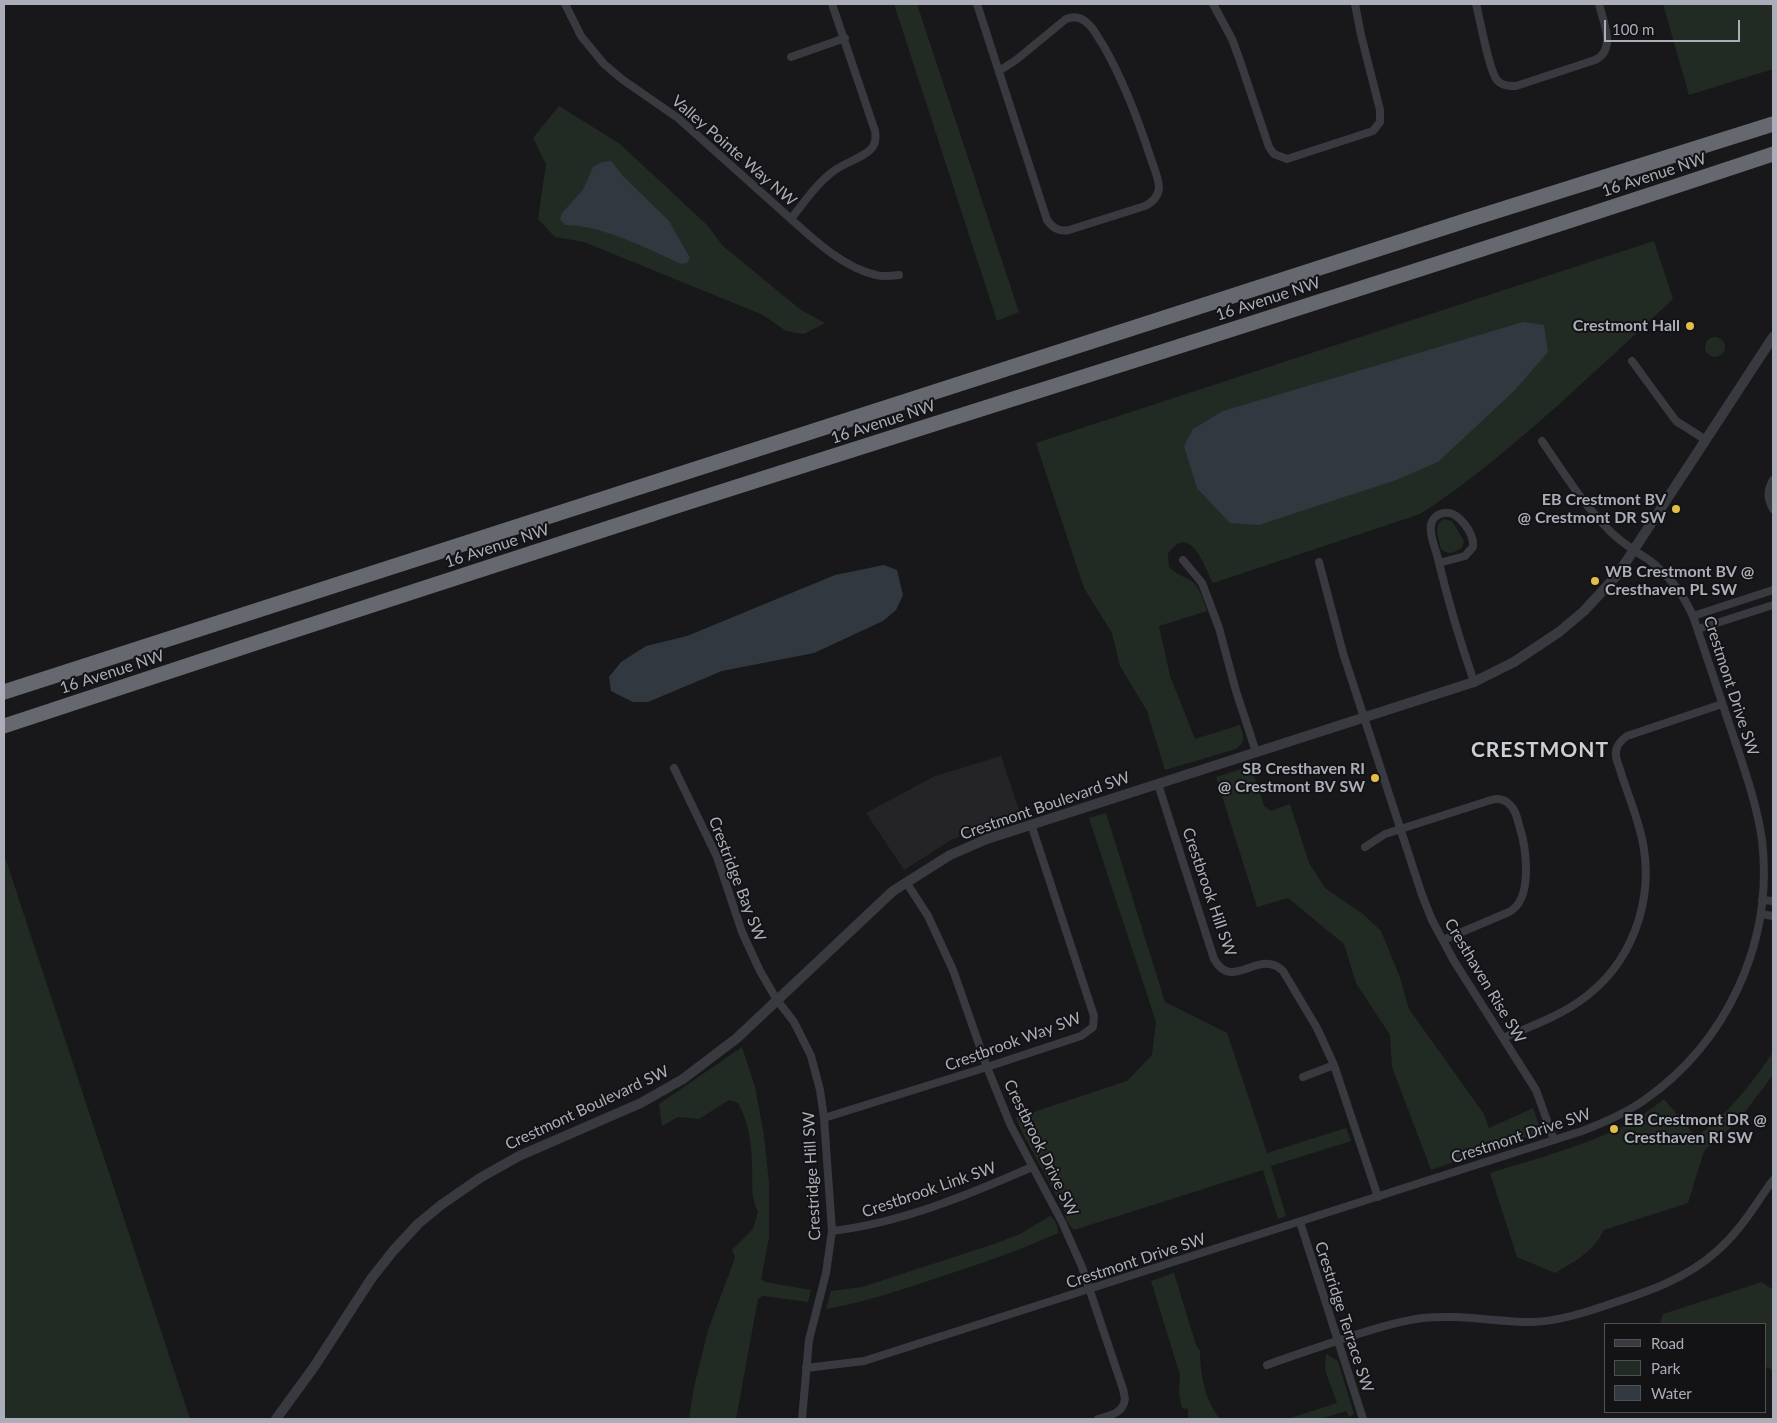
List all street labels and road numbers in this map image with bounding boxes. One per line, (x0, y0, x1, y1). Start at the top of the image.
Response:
street label: Valley Pointe Way NW (668, 91, 800, 211)
street label: 16 Avenue NW (1599, 149, 1709, 201)
street label: 16 Avenue NW (1213, 273, 1323, 325)
street label: 16 Avenue NW (828, 396, 938, 448)
street label: 16 Avenue NW (442, 520, 552, 572)
street label: Crestmont Drive SW (1699, 614, 1763, 758)
street label: 16 Avenue NW (57, 646, 167, 698)
street label: Crestmont Boulevard SW (958, 768, 1132, 844)
street label: Crestridge Bay SW (704, 814, 770, 944)
street label: Crestbrook Hill SW (1178, 825, 1240, 959)
street label: Cresthaven Rise SW (1440, 915, 1530, 1047)
street label: Crestbrook Way SW (943, 1009, 1083, 1075)
street label: Crestmont Boulevard SW (502, 1062, 672, 1154)
street label: Crestbrook Drive SW (1000, 1077, 1082, 1219)
street label: Crestmont Drive SW (1449, 1104, 1593, 1168)
street label: Crestridge Hill SW (799, 1111, 825, 1241)
street label: Crestbrook Link SW (859, 1158, 999, 1222)
street label: Crestmont Drive SW (1064, 1229, 1208, 1293)
street label: Crestridge Terrace SW (1311, 1239, 1377, 1395)

